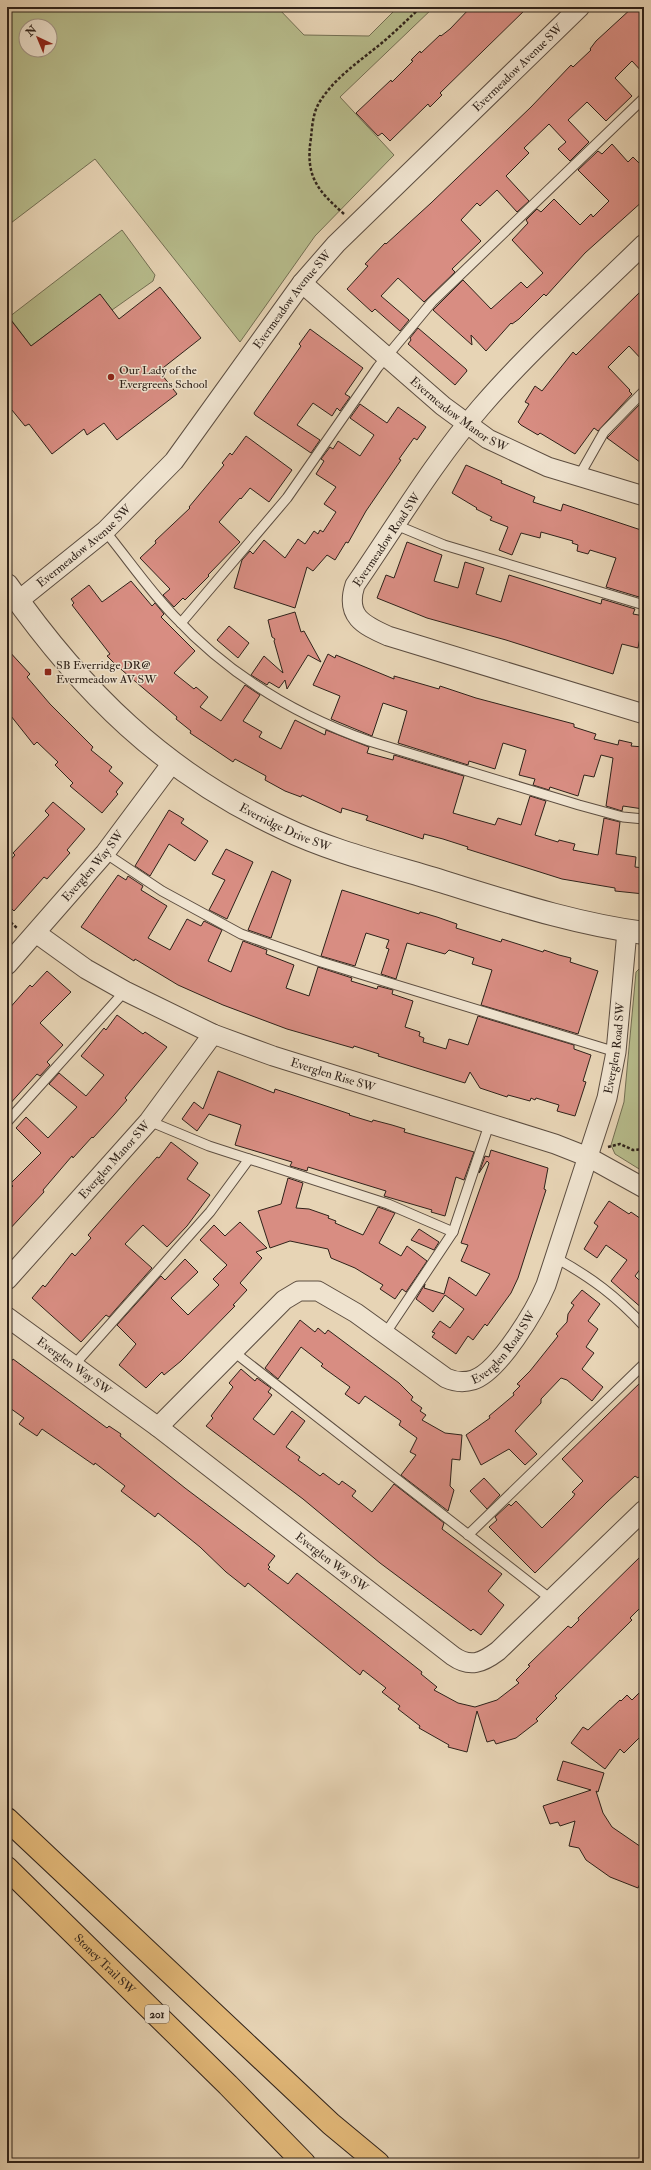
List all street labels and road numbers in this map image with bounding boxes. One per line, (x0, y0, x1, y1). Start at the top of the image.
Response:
street label: Evermeadow Avenue SW (469, 20, 566, 115)
street label: Evermeadow Avenue SW (250, 247, 335, 352)
street label: Evermeadow Manor SW (407, 373, 511, 455)
street label: Evermeadow Road SW (350, 489, 424, 590)
street label: Evermeadow Avenue SW (34, 501, 135, 591)
street label: Everridge Drive SW (237, 800, 334, 855)
street label: Everglen Way SW (59, 827, 127, 905)
street label: Everglen Road SW (600, 1001, 628, 1095)
street label: Everglen Rise SW (289, 1054, 378, 1095)
street label: Everglen Manor SW (75, 1117, 154, 1202)
street label: Everglen Road SW (469, 1308, 539, 1387)
street label: Everglen Way SW (34, 1334, 115, 1398)
street label: Everglen Way SW (292, 1529, 372, 1596)
street label: Stoney Trail SW (71, 1931, 139, 1998)
road number: 201 (145, 2005, 169, 2023)

